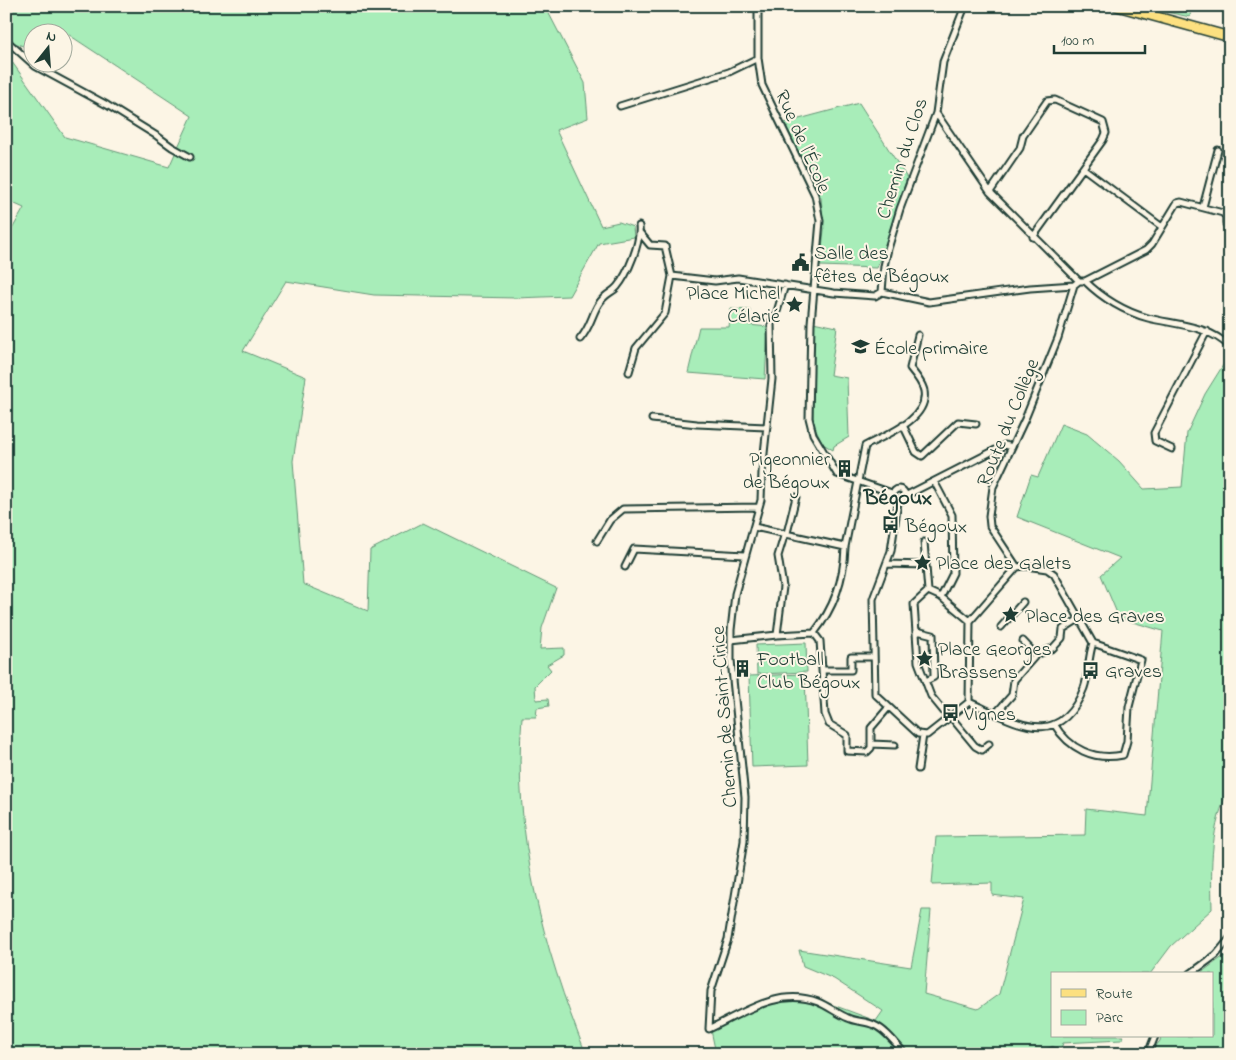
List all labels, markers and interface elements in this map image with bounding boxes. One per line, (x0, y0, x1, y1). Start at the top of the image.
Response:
north arrow (22, 22, 72, 72)
scale bar (1054, 22, 1145, 54)
text: N (44, 26, 59, 48)
text: 100 m (1061, 30, 1094, 52)
street label: Rue de l'École (766, 86, 837, 198)
street label: Chemin du Clos (870, 94, 937, 223)
place label: Salle des fêtes de Bégoux (814, 240, 949, 293)
public building icon: Salle des fêtes de Bégoux (790, 253, 810, 273)
place label: Place Michel Célarié (686, 280, 780, 332)
place icon: Place Michel Célarié (784, 294, 804, 314)
place label: École primaire (874, 335, 988, 364)
school or university icon: École primaire (850, 337, 870, 357)
street label: Route du Collège (970, 355, 1049, 492)
place label: Pigeonnier de Bégoux (743, 446, 831, 499)
building icon: Pigeonnier de Bégoux (834, 459, 854, 479)
district label: Bégoux (863, 483, 932, 516)
place label: Bégoux (904, 513, 967, 543)
bus stop icon: Bégoux (881, 515, 901, 535)
place label: Place des Galets (936, 550, 1071, 579)
place icon: Place des Galets (912, 552, 932, 572)
place label: Place des Graves (1025, 603, 1165, 632)
place icon: Place des Graves (1001, 605, 1021, 625)
street label: Chemin de Saint-Cirice (705, 625, 746, 809)
place label: Place Georges Brassens (937, 636, 1052, 688)
place label: Football Club Bégoux (756, 646, 860, 699)
place icon: Place Georges Brassens (914, 649, 934, 669)
place label: Graves (1105, 658, 1162, 687)
building icon: Football Club Bégoux (733, 659, 753, 679)
bus stop icon: Graves (1081, 660, 1101, 680)
place label: Vignes (963, 701, 1016, 731)
bus stop icon: Vignes (940, 703, 960, 723)
legend (1051, 972, 1214, 1038)
text: Route (1096, 983, 1133, 1005)
text: Parc (1096, 1007, 1124, 1029)

